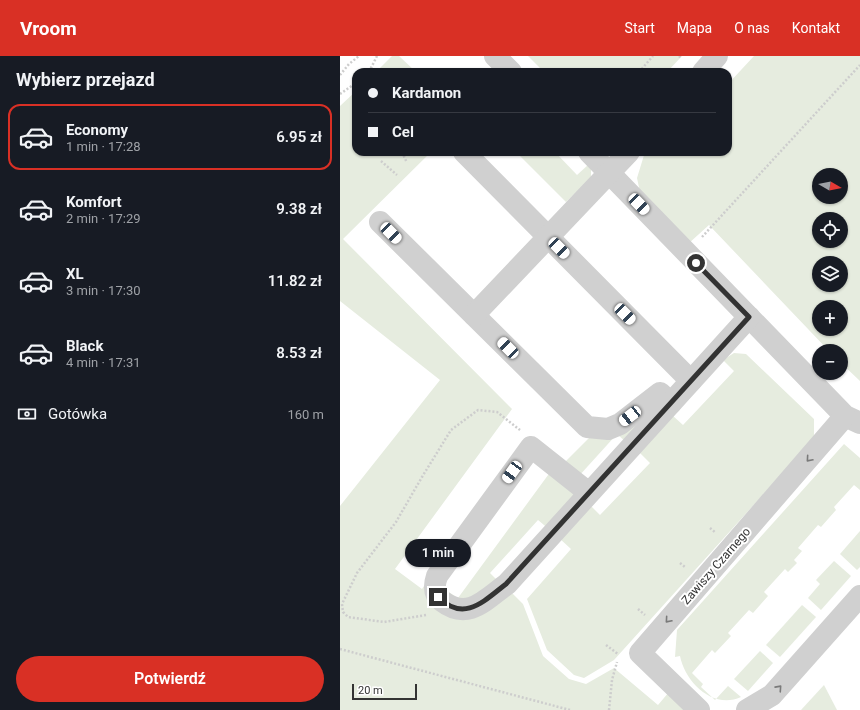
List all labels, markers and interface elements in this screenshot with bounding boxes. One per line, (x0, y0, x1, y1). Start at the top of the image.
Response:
text: Vroom (20, 17, 77, 40)
text: Start (625, 20, 655, 36)
text: Mapa (677, 20, 712, 36)
text: O nas (734, 20, 770, 36)
text: Kontakt (792, 20, 840, 36)
text: Wybierz przejazd (16, 69, 155, 90)
text: Kardamon (392, 84, 461, 102)
icon: car (18, 119, 54, 155)
text: Economy (66, 121, 128, 139)
text: Cel (392, 123, 414, 141)
text: 6.95 zł (276, 128, 322, 146)
text: 1 min · 17:28 (66, 139, 141, 154)
north arrow (812, 168, 848, 204)
map controls (812, 168, 848, 380)
icon: car (18, 191, 54, 227)
car (626, 191, 652, 217)
text: Komfort (66, 193, 122, 211)
text: 9.38 zł (276, 200, 322, 218)
text: 2 min · 17:29 (66, 211, 141, 226)
button: locate (812, 212, 848, 248)
car (378, 220, 404, 246)
car (546, 235, 572, 261)
route start (687, 254, 705, 272)
button: layers (812, 256, 848, 292)
icon: car (18, 263, 54, 299)
text: XL (66, 265, 84, 283)
text: 11.82 zł (268, 272, 322, 290)
text: 3 min · 17:30 (66, 283, 141, 298)
button: + (812, 300, 848, 336)
car (612, 301, 638, 327)
icon: car (18, 335, 54, 371)
car (495, 335, 521, 361)
text: Black (66, 337, 103, 355)
text: 8.53 zł (276, 344, 322, 362)
button: − (812, 344, 848, 380)
text: 4 min · 17:31 (66, 355, 141, 370)
icon: cash (16, 403, 38, 425)
car (617, 404, 643, 428)
text: Gotówka (48, 405, 107, 423)
text: 160 m (287, 407, 324, 422)
one-way arrow (806, 454, 814, 462)
car (500, 459, 524, 485)
street label: Zawiszy Czarnego (679, 525, 753, 607)
callout: 1 min (405, 539, 471, 567)
text: 1 min (422, 545, 454, 560)
route end (429, 588, 447, 606)
one-way arrow (666, 615, 673, 623)
button: Potwierdź (16, 656, 324, 702)
scale bar (352, 682, 417, 701)
text: 20 m (358, 684, 383, 697)
one-way arrow (774, 685, 781, 692)

